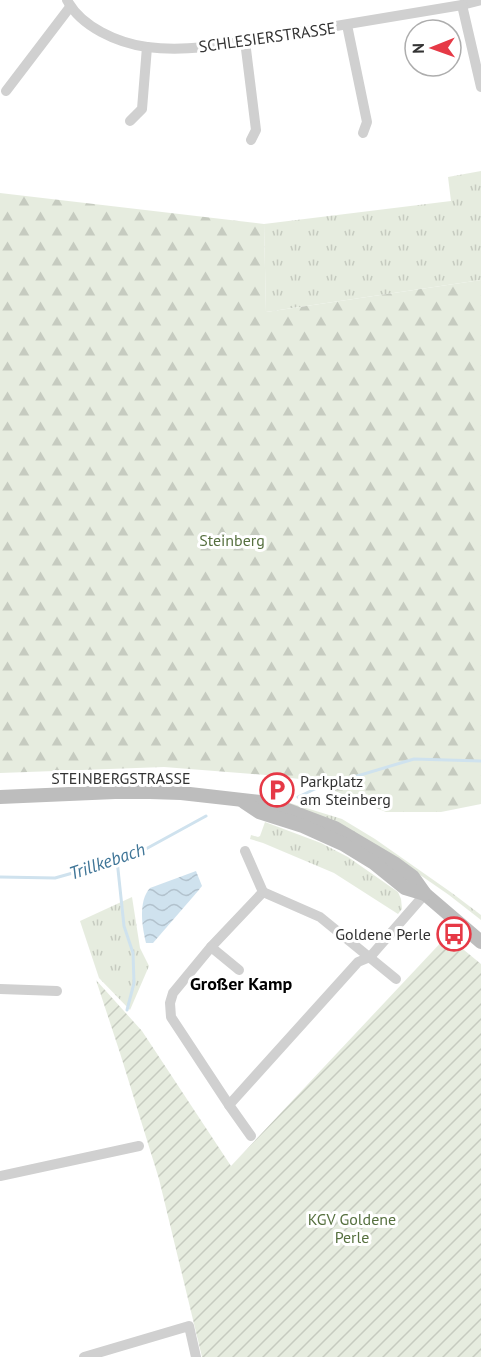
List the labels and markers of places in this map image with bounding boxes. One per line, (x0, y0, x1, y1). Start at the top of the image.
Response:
place label: Parkplatz am Steinberg (300, 771, 391, 809)
parking icon: Parkplatz am Steinberg (259, 772, 295, 808)
bus stop icon: Goldene Perle (436, 916, 472, 952)
place label: Goldene Perle (335, 924, 431, 944)

